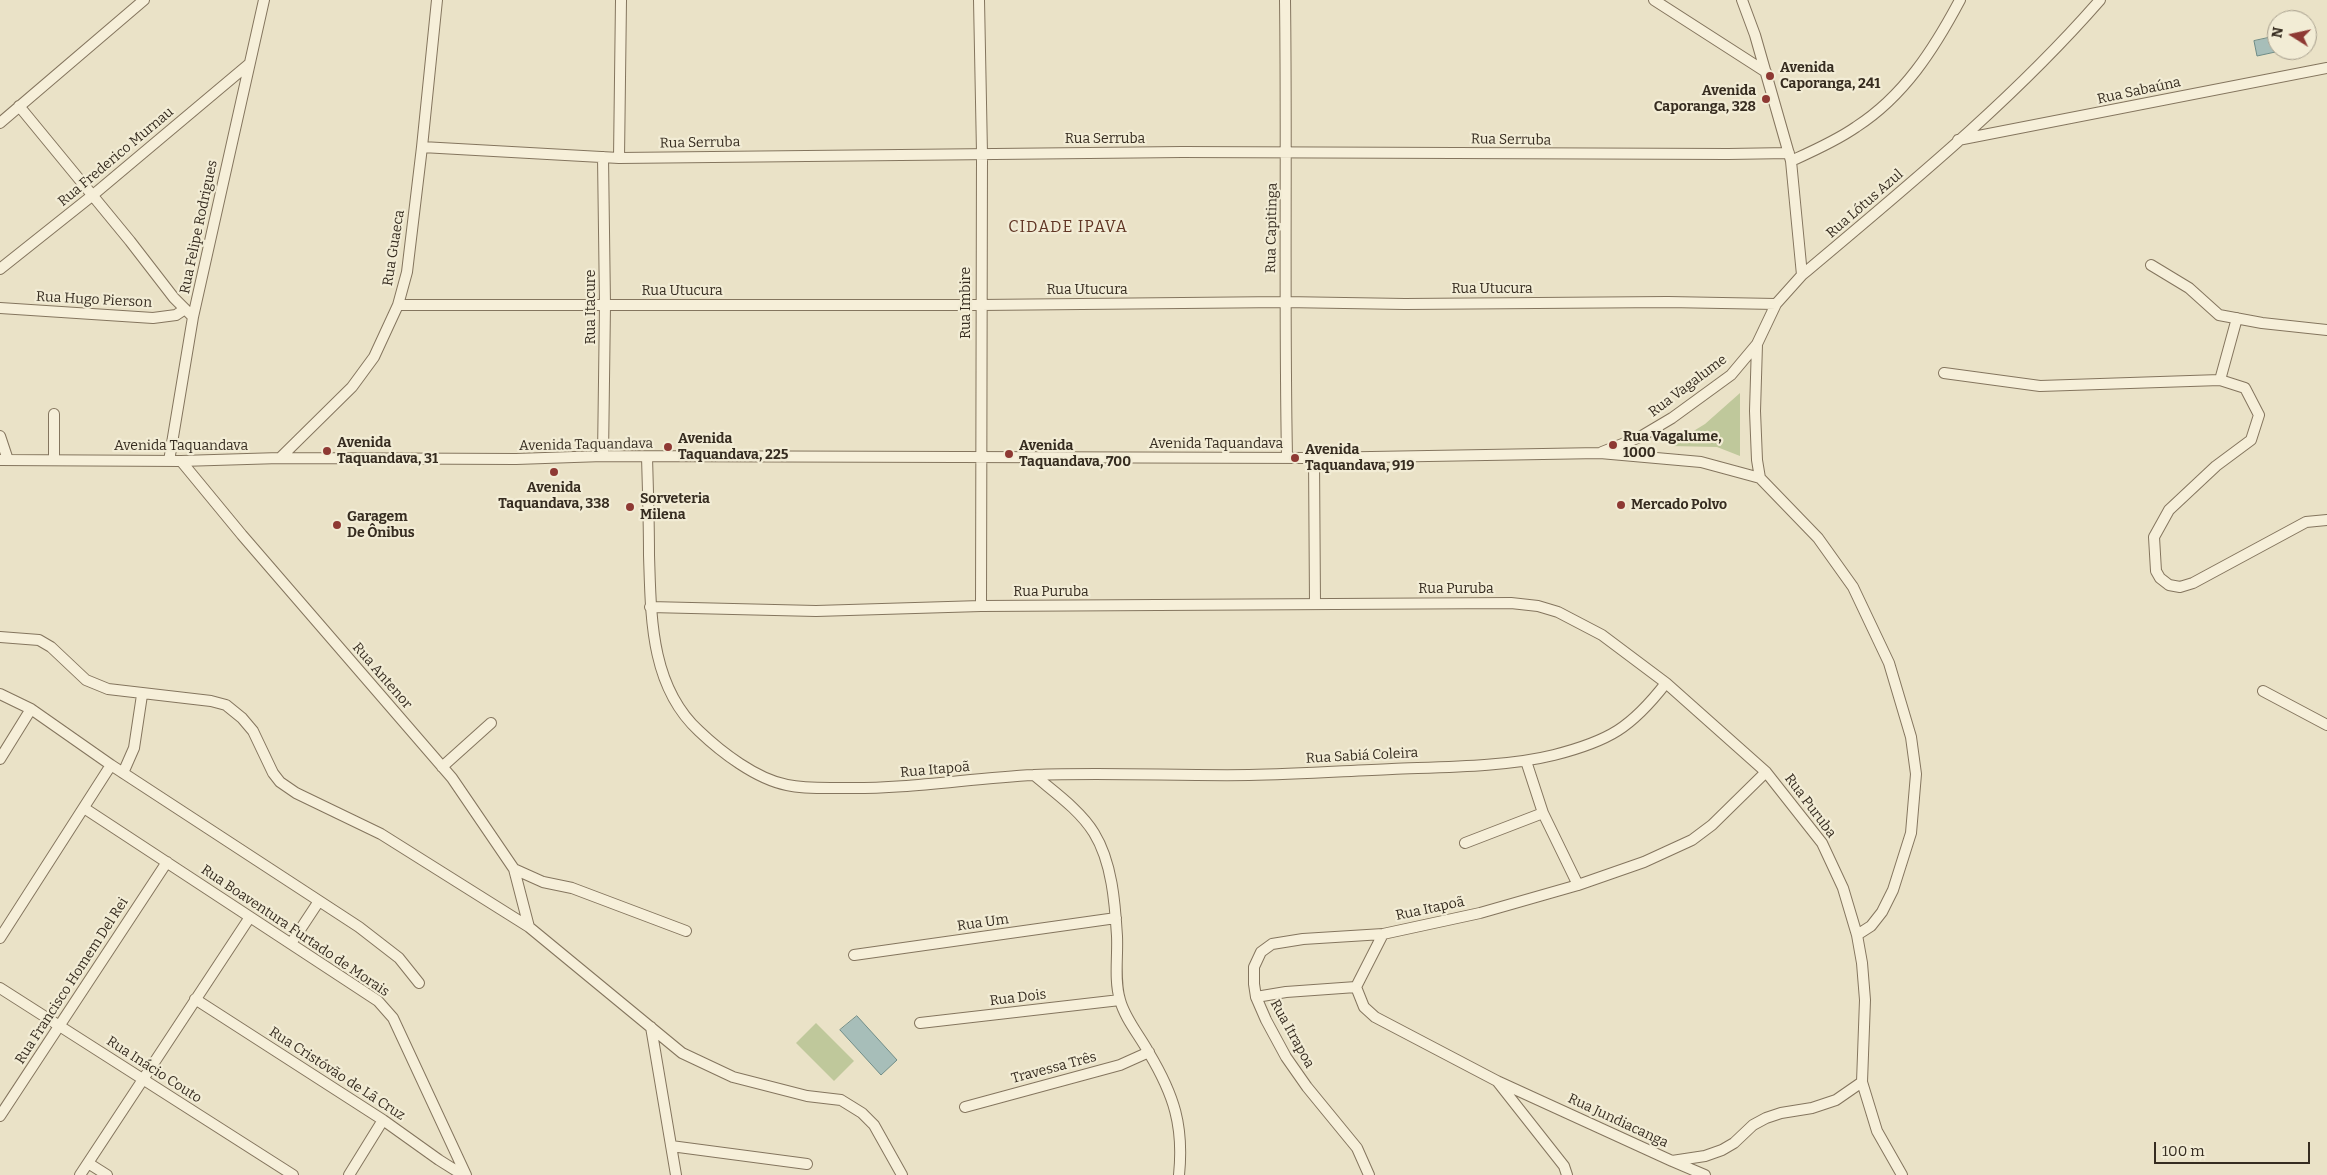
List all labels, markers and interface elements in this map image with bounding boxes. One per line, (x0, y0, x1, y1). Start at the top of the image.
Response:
north arrow (2267, 10, 2317, 60)
text: N (2268, 26, 2287, 39)
place label: Avenida Caporanga, 241 (1780, 60, 1880, 92)
marker: Avenida Caporanga, 241 (1764, 70, 1776, 82)
street label: Rua Sabaúna (2096, 74, 2182, 108)
place label: Avenida Caporanga, 328 (1654, 83, 1756, 115)
marker: Avenida Caporanga, 328 (1760, 93, 1772, 105)
street label: Rua Frederico Murnau (55, 104, 177, 210)
street label: Rua Serruba (1065, 131, 1145, 147)
street label: Rua Serruba (1471, 131, 1551, 149)
street label: Rua Serruba (660, 134, 740, 152)
street label: Rua Felipe Rodrigues (177, 159, 221, 295)
street label: Rua Lótus Azul (1823, 166, 1907, 242)
street label: Rua Capitinga (1263, 183, 1281, 273)
street label: Rua Guaeca (380, 209, 408, 287)
district label: CIDADE IPAVA (1007, 218, 1129, 238)
street label: Rua Imbire (958, 267, 974, 339)
street label: Rua Itacure (583, 270, 599, 344)
street label: Rua Utucura (1451, 281, 1533, 297)
street label: Rua Utucura (1046, 282, 1128, 298)
street label: Rua Utucura (641, 283, 723, 299)
street label: Rua Hugo Pierson (36, 289, 152, 311)
street label: Rua Vagalume (1646, 351, 1730, 421)
place label: Rua Vagalume, 1000 (1623, 429, 1722, 462)
place label: Avenida Taquandava, 225 (678, 431, 788, 464)
place label: Avenida Taquandava, 31 (337, 435, 438, 468)
street label: Avenida Taquandava (519, 435, 653, 455)
street label: Avenida Taquandava (1149, 436, 1283, 452)
street label: Avenida Taquandava (114, 438, 248, 454)
place label: Avenida Taquandava, 700 (1019, 438, 1131, 471)
marker: Rua Vagalume, 1000 (1607, 439, 1619, 451)
marker: Avenida Taquandava, 225 (662, 441, 674, 453)
place label: Avenida Taquandava, 919 (1305, 442, 1415, 474)
marker: Avenida Taquandava, 31 (321, 445, 333, 457)
marker: Avenida Taquandava, 700 (1003, 448, 1015, 460)
marker: Avenida Taquandava, 919 (1289, 452, 1301, 464)
marker: Avenida Taquandava, 338 (548, 466, 560, 478)
place label: Avenida Taquandava, 338 (498, 480, 610, 512)
place label: Sorveteria Milena (640, 491, 710, 524)
place label: Mercado Polvo (1631, 497, 1727, 513)
marker: Mercado Polvo (1615, 499, 1627, 511)
marker: Sorveteria Milena (624, 501, 636, 513)
place label: Garagem De Ônibus (347, 509, 415, 542)
marker: Garagem De Ônibus (331, 519, 343, 531)
street label: Rua Puruba (1418, 581, 1494, 597)
street label: Rua Puruba (1013, 584, 1089, 600)
street label: Rua Antenor (349, 639, 415, 713)
street label: Rua Sabiá Coleira (1305, 745, 1419, 767)
street label: Rua Itapoã (900, 759, 970, 781)
street label: Rua Puruba (1781, 771, 1839, 841)
street label: Rua Boaventura Furtado de Morais (198, 862, 392, 1000)
street label: Rua Itapoã (1394, 894, 1466, 924)
street label: Rua Francisco Homem Del Rei (12, 895, 132, 1067)
street label: Rua Um (956, 911, 1010, 935)
street label: Rua Dois (989, 986, 1047, 1010)
street label: Rua Itrapoa (1266, 997, 1318, 1071)
street label: Rua Cristóvão de Lã Cruz (266, 1024, 408, 1124)
street label: Rua Inácio Couto (103, 1033, 205, 1107)
street label: Travessa Três (1010, 1049, 1098, 1087)
street label: Rua Jundiacanga (1565, 1090, 1671, 1152)
scale bar (2157, 1132, 2313, 1164)
text: 100 m (2162, 1142, 2205, 1160)

